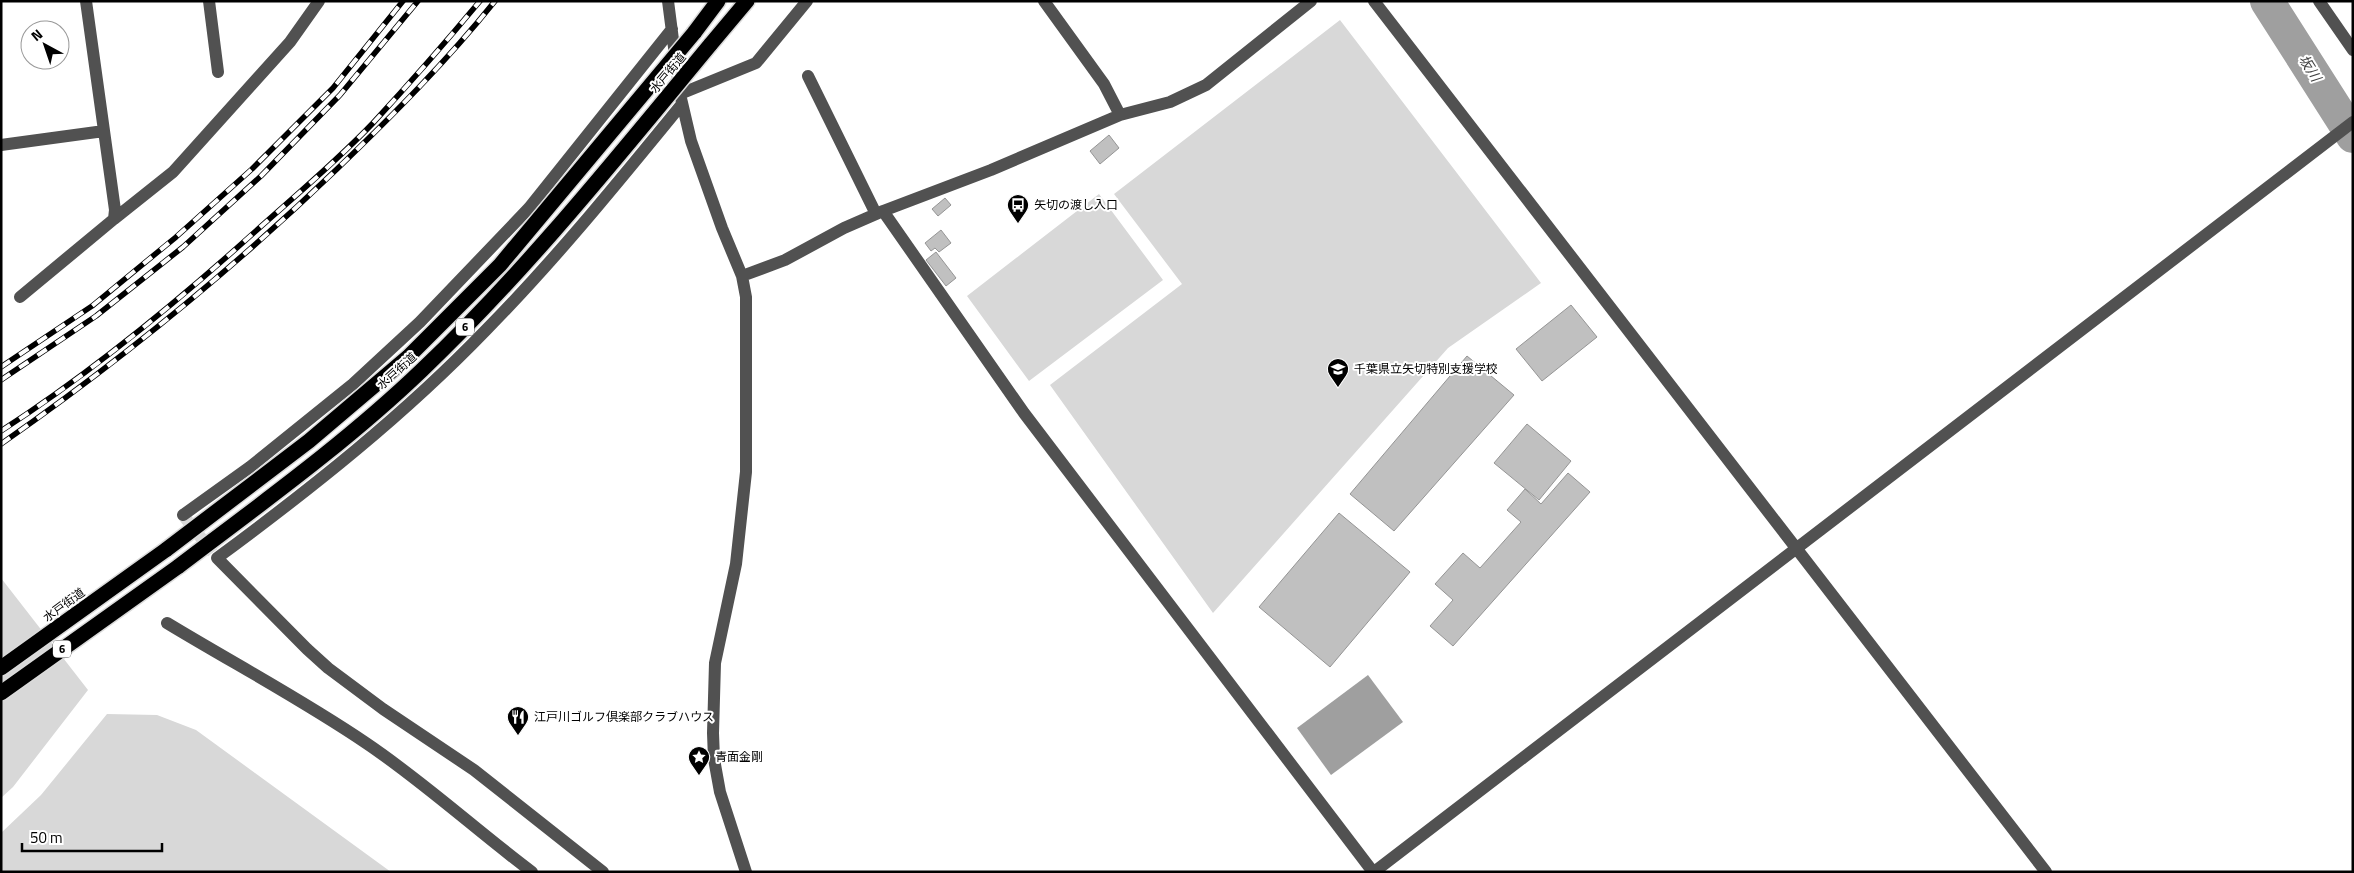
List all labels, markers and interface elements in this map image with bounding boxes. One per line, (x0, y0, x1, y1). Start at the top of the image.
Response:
north arrow (20, 20, 70, 70)
text: N (26, 23, 47, 46)
street label: 水戸街道 (645, 48, 690, 97)
water label: 坂川 (2294, 50, 2328, 87)
bus stop icon: 矢切の渡し入口 (1006, 193, 1030, 224)
place label: 矢切の渡し入口 (1034, 195, 1118, 214)
road number: 6 (456, 318, 474, 336)
street label: 水戸街道 (372, 348, 421, 394)
school or university icon: 千葉県立矢切特別支援学校 (1326, 357, 1350, 388)
place label: 千葉県立矢切特別支援学校 (1354, 359, 1498, 378)
street label: 水戸街道 (39, 583, 89, 626)
road number: 6 (53, 641, 71, 658)
restaurant icon: 江戸川ゴルフ倶楽部クラブハウス (506, 705, 530, 736)
place label: 江戸川ゴルフ倶楽部クラブハウス (534, 707, 714, 726)
place icon: 青面金剛 (687, 745, 711, 776)
place label: 青面金剛 (715, 747, 763, 766)
scale bar (22, 820, 162, 852)
text: 50 m (30, 826, 63, 849)

